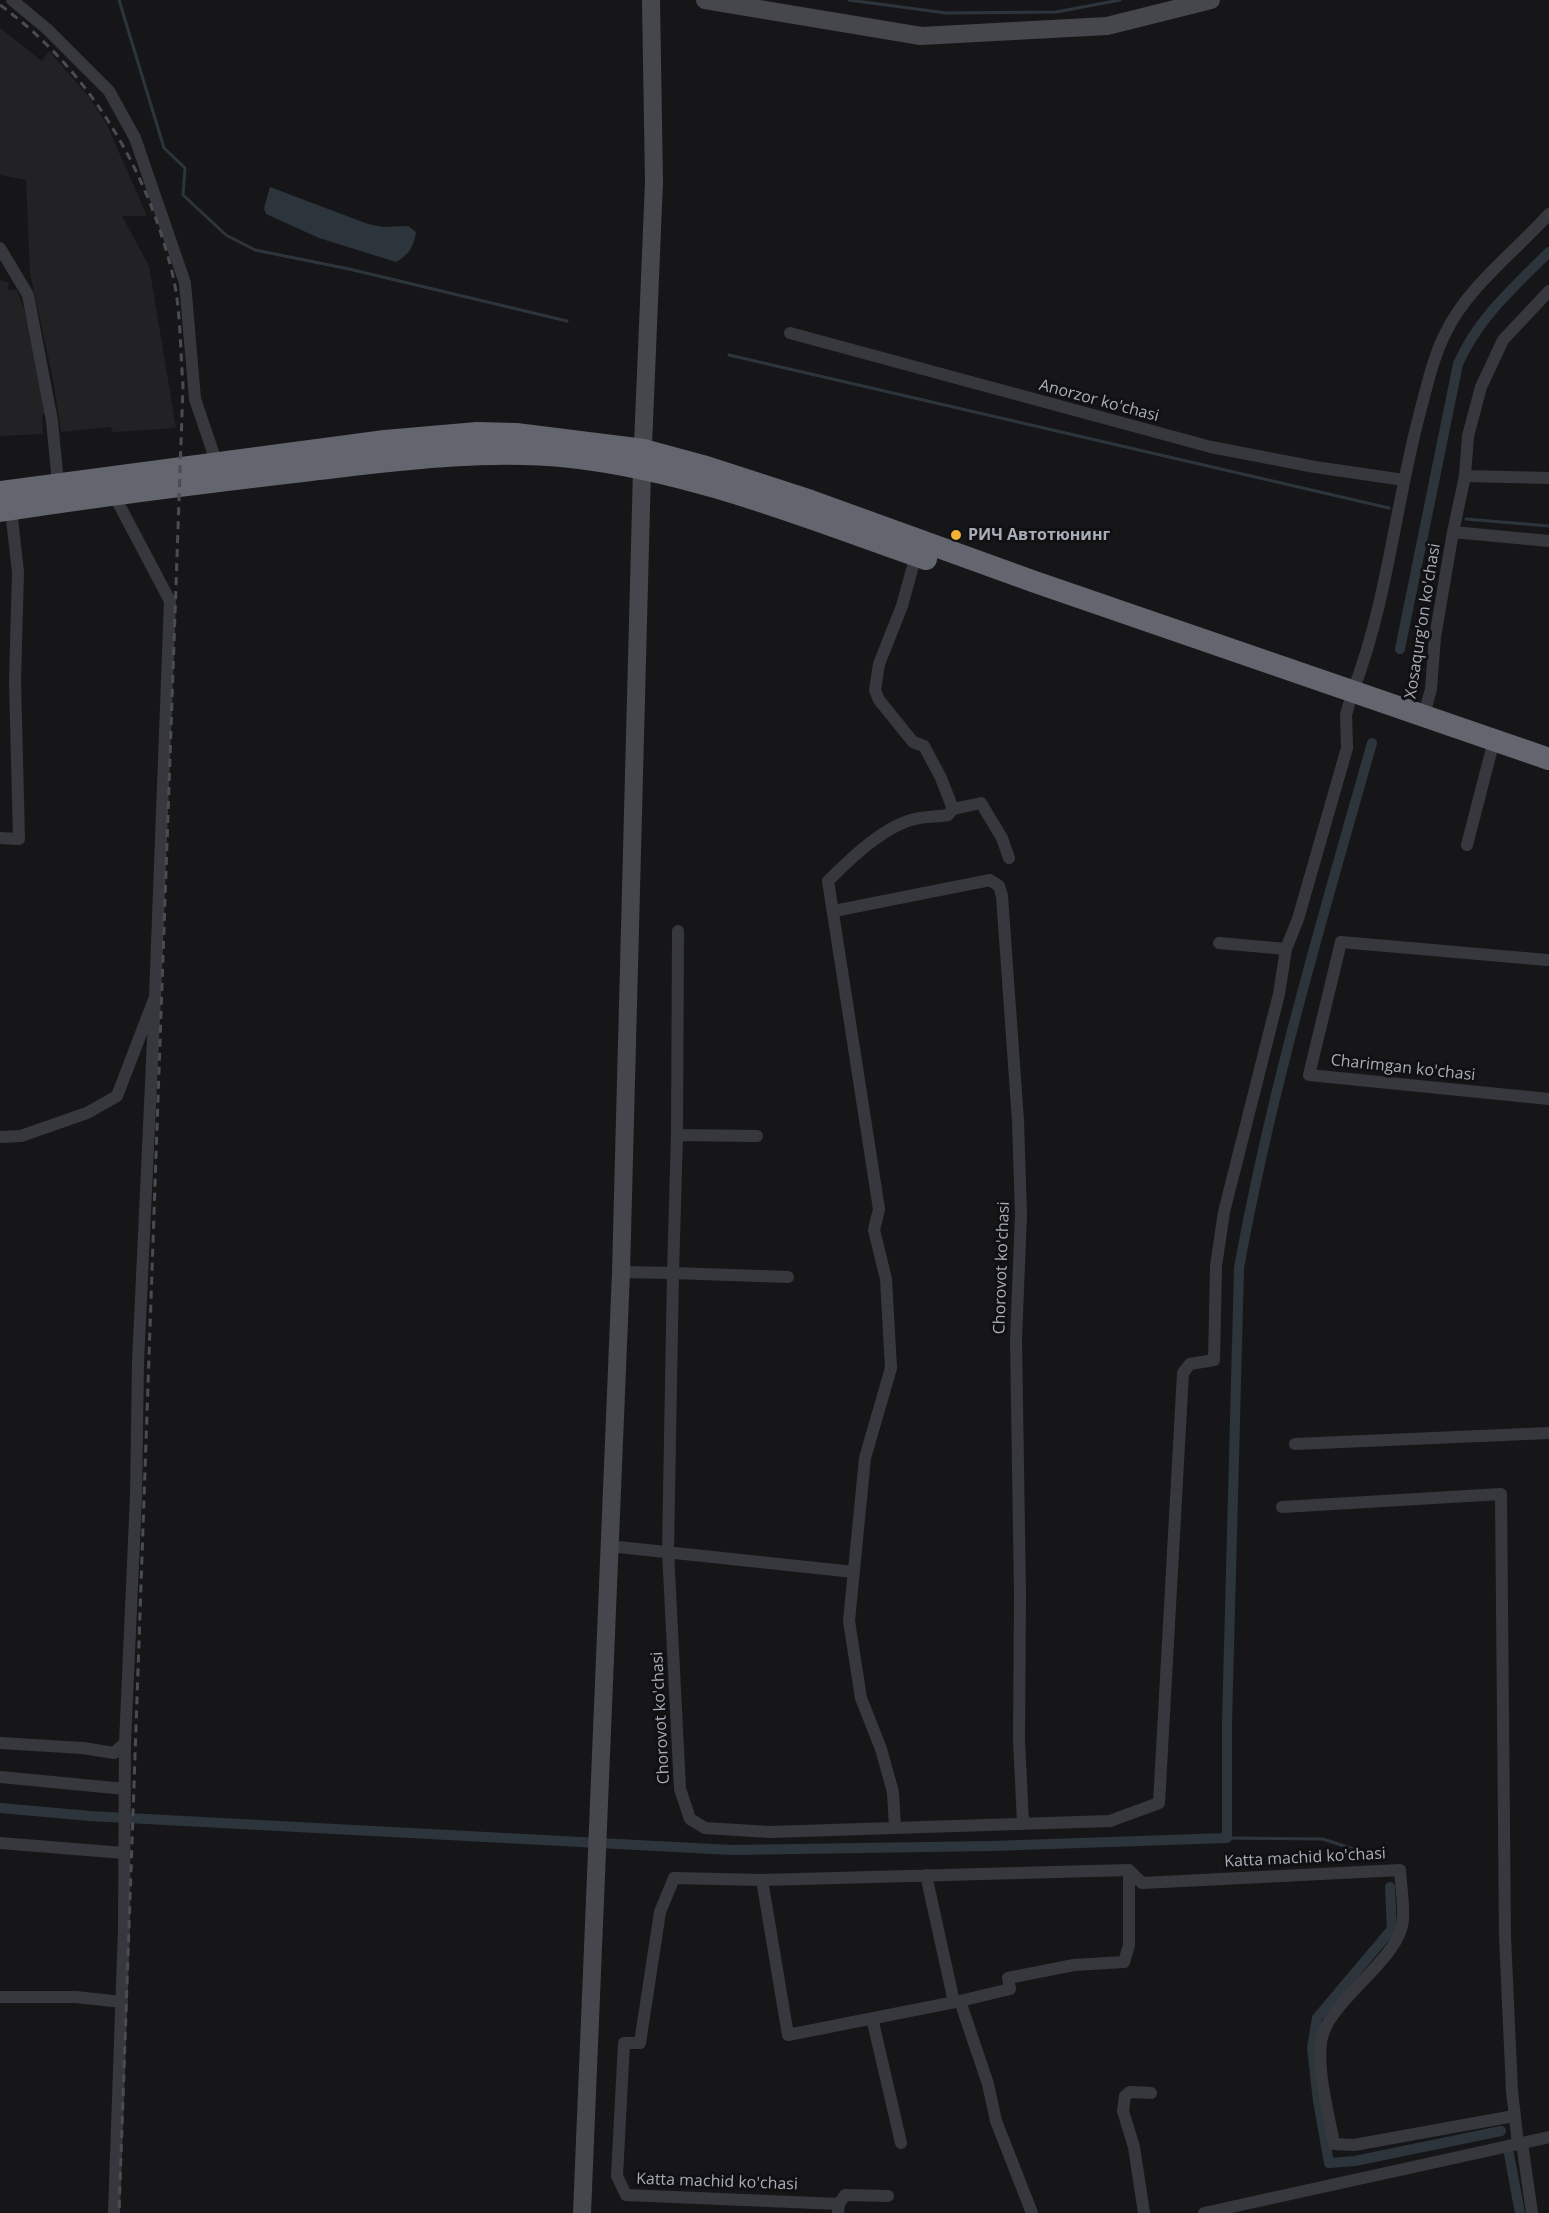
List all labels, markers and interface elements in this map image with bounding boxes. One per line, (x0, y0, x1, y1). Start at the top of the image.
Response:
street label: Anorzor ko'chasi (1037, 376, 1161, 426)
place label: РИЧ Автотюнинг (968, 525, 1110, 545)
marker: РИЧ Автотюнинг (949, 528, 963, 542)
street label: Xosaqurg'on ko'chasi (1401, 542, 1445, 700)
street label: Charimgan ko'chasi (1330, 1051, 1476, 1085)
street label: Chorovot ko'chasi (990, 1201, 1014, 1335)
street label: Chorovot ko'chasi (648, 1651, 674, 1785)
street label: Katta machid ko'chasi (1224, 1844, 1386, 1872)
street label: Katta machid ko'chasi (636, 2170, 798, 2194)

